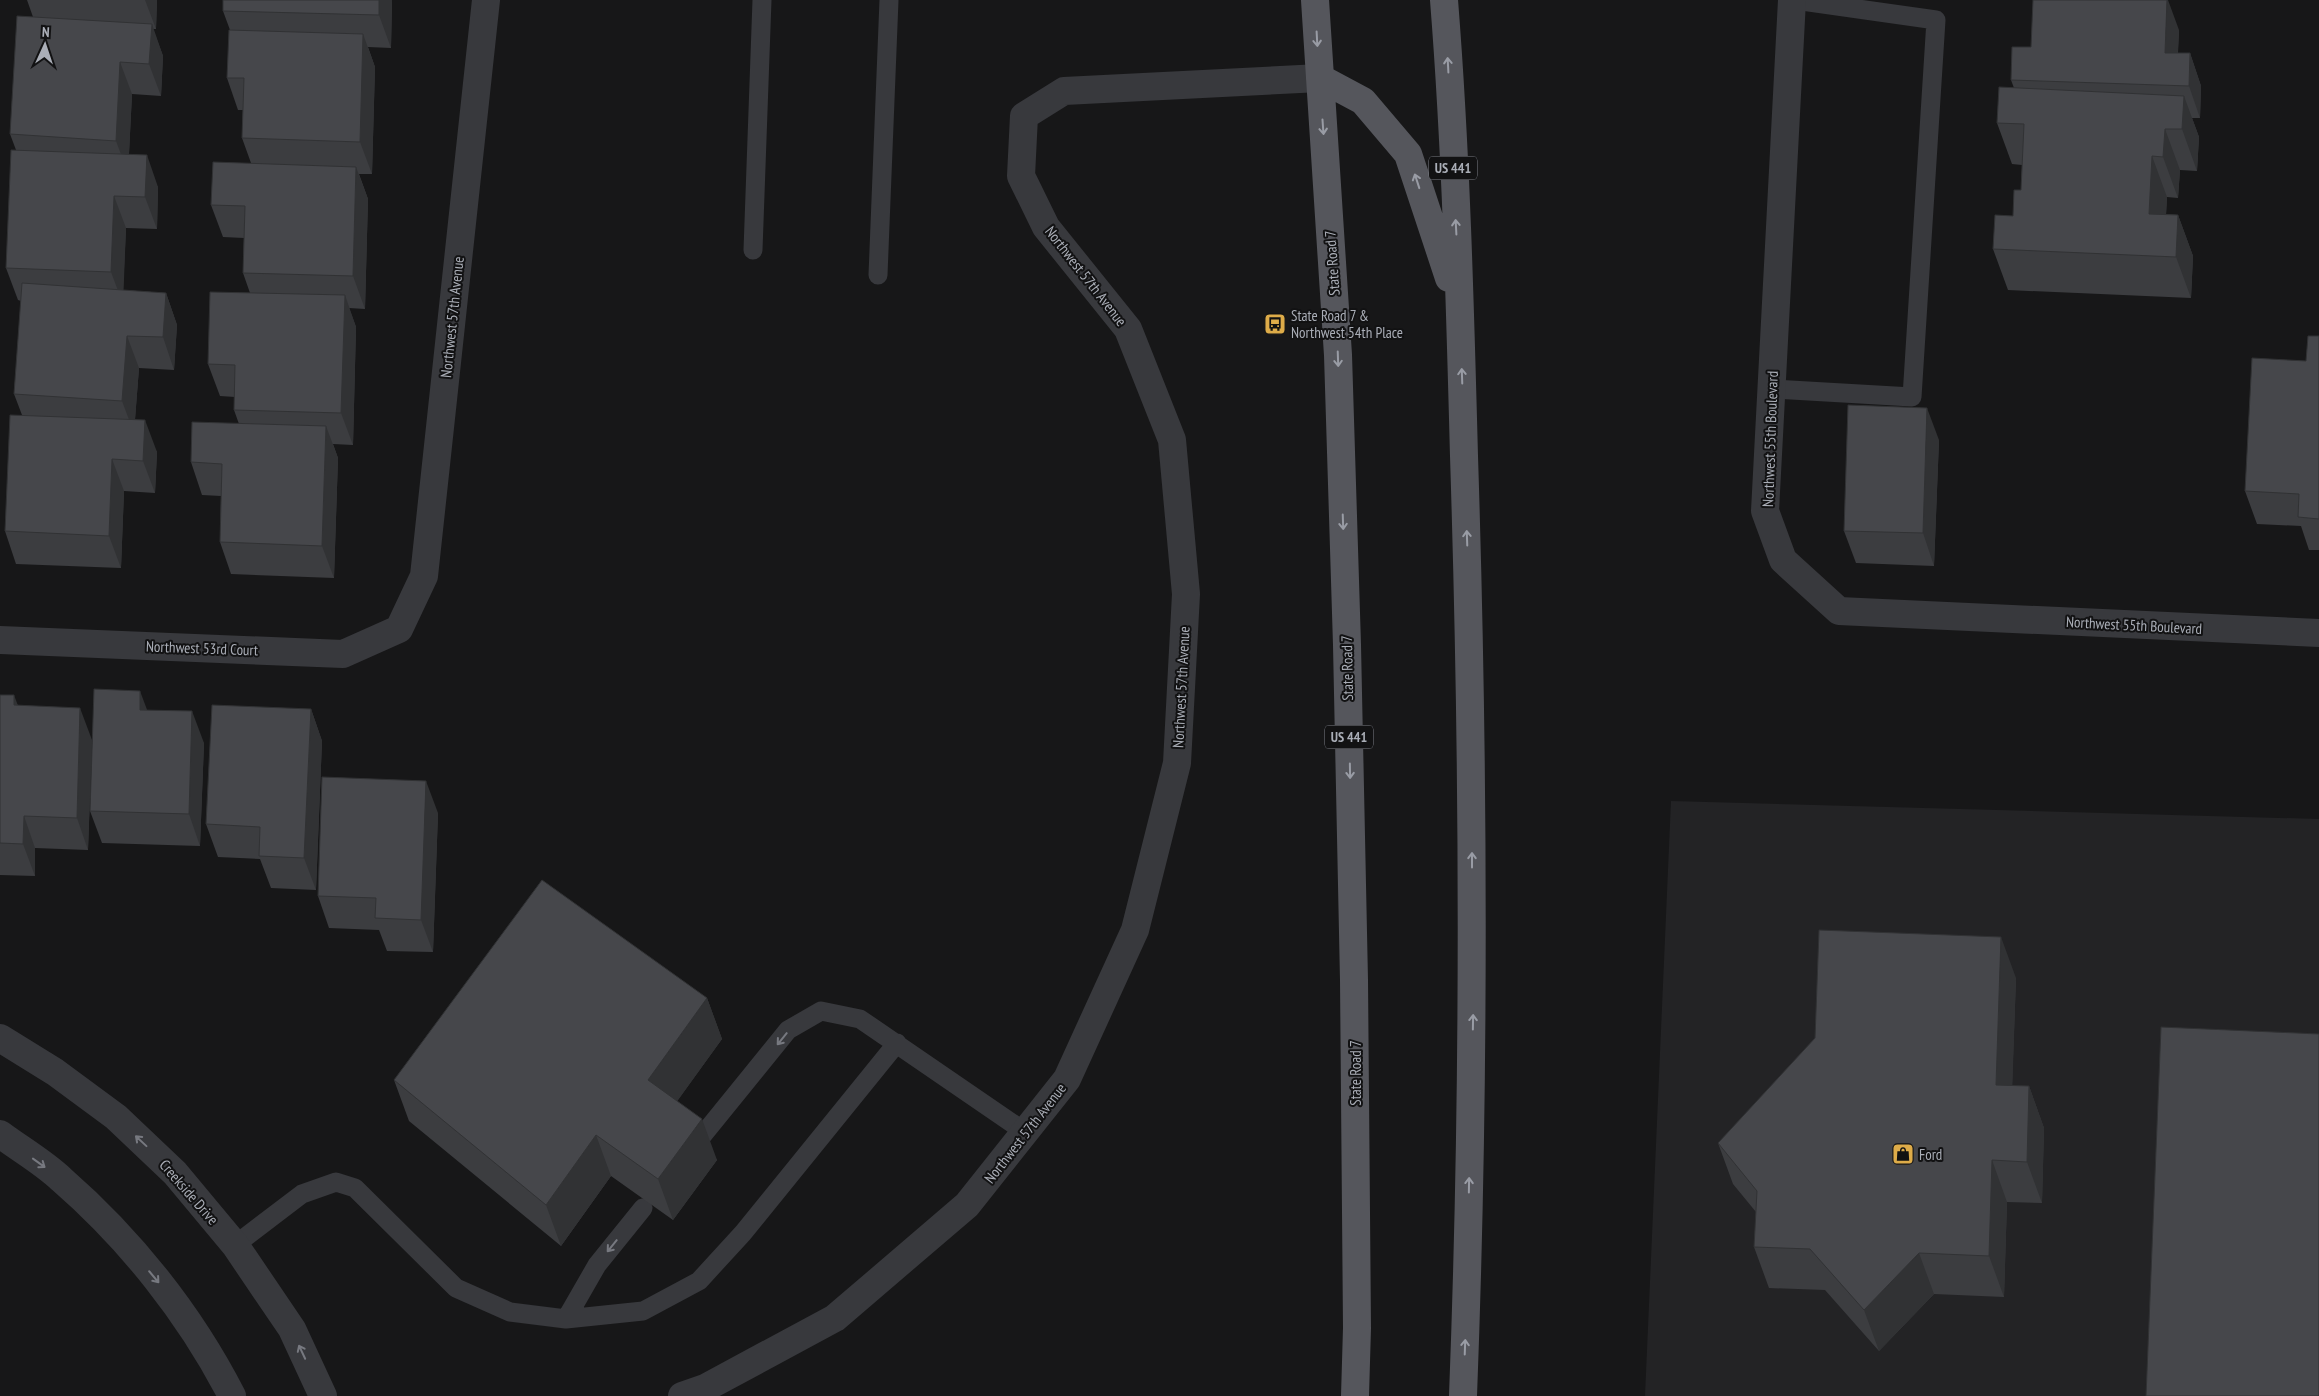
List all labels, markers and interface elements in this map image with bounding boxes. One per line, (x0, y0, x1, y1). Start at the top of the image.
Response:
north arrow (20, 20, 70, 70)
text: N (41, 23, 50, 41)
one-way arrow (1313, 31, 1322, 47)
one-way arrow (1444, 57, 1453, 73)
one-way arrow (1318, 119, 1327, 135)
road number: US 441 (1429, 156, 1477, 180)
one-way arrow (1412, 174, 1421, 190)
one-way arrow (1451, 219, 1460, 235)
street label: Northwest 57th Avenue (1041, 222, 1131, 330)
street label: State Road 7 (1320, 230, 1344, 296)
street label: Northwest 57th Avenue (436, 255, 468, 379)
place label: State Road 7 & Northwest 54th Place (1291, 306, 1403, 342)
bus stop icon: State Road 7 & Northwest 54th Place (1263, 312, 1287, 336)
one-way arrow (1333, 350, 1343, 367)
one-way arrow (1457, 368, 1466, 384)
street label: Northwest 55th Boulevard (1758, 371, 1782, 507)
one-way arrow (1338, 513, 1348, 529)
one-way arrow (1462, 531, 1472, 547)
street label: Northwest 55th Boulevard (2065, 612, 2203, 638)
street label: Northwest 57th Avenue (1168, 626, 1194, 748)
street label: State Road 7 (1337, 635, 1357, 701)
street label: Northwest 53rd Court (146, 637, 258, 659)
road number: US 441 (1325, 726, 1373, 749)
one-way arrow (1345, 763, 1355, 779)
one-way arrow (1467, 852, 1477, 868)
one-way arrow (1468, 1015, 1477, 1031)
one-way arrow (776, 1032, 787, 1045)
street label: State Road 7 (1346, 1040, 1365, 1106)
street label: Northwest 57th Avenue (980, 1079, 1070, 1187)
one-way arrow (134, 1135, 147, 1147)
shop icon: Ford (1891, 1142, 1915, 1166)
place label: Ford (1919, 1145, 1942, 1164)
street label: Creekside Drive (155, 1155, 223, 1229)
one-way arrow (32, 1158, 46, 1168)
one-way arrow (1464, 1177, 1474, 1194)
one-way arrow (607, 1239, 618, 1252)
one-way arrow (148, 1270, 159, 1283)
one-way arrow (1460, 1340, 1470, 1356)
one-way arrow (297, 1345, 306, 1360)

